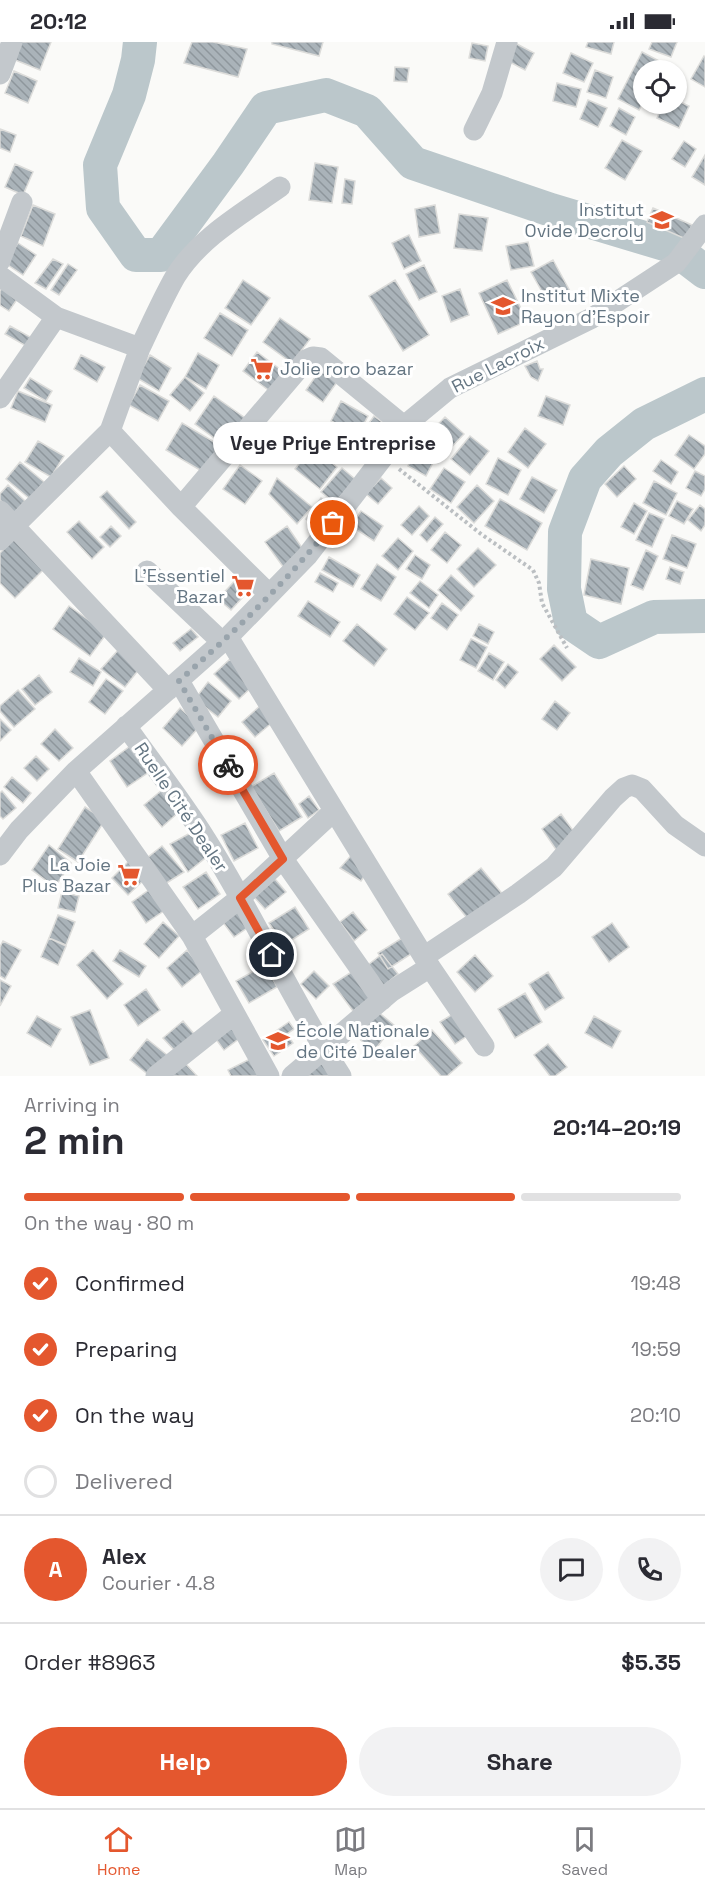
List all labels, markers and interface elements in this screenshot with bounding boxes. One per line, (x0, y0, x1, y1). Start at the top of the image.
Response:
text: 20:12 (30, 7, 87, 35)
map controls (633, 60, 687, 114)
button: locate (633, 60, 687, 114)
place label: Institut Ovide Decroly (525, 198, 644, 242)
school or university icon: Institut Ovide Decroly (649, 207, 675, 233)
place label: Institut Mixte Rayon d'Espoir (521, 284, 650, 328)
school or university icon: Institut Mixte Rayon d'Espoir (490, 293, 516, 319)
street label: Rue Lacroix (448, 331, 548, 398)
supermarket icon: Jolie roro bazar (249, 356, 275, 382)
place label: Jolie roro bazar (280, 357, 414, 380)
callout: Veye Priye Entreprise (213, 421, 453, 463)
text: Veye Priye Entreprise (230, 430, 436, 456)
pin (307, 497, 358, 548)
icon: bag (316, 506, 349, 539)
place label: L'Essentiel Bazar (134, 564, 225, 608)
supermarket icon: L'Essentiel Bazar (230, 573, 256, 599)
courier (198, 735, 258, 795)
street label: Ruelle Cité Dealer (130, 738, 233, 876)
icon: bike (212, 749, 245, 782)
place label: La Joie Plus Bazar (22, 853, 111, 897)
supermarket icon: La Joie Plus Bazar (116, 862, 142, 888)
pin (246, 929, 297, 980)
icon: home (255, 938, 288, 971)
place label: École Nationale de Cité Dealer (296, 1019, 430, 1063)
school or university icon: École Nationale de Cité Dealer (265, 1028, 291, 1054)
text: Arriving in (24, 1092, 120, 1118)
text: 20:14–20:19 (553, 1113, 681, 1141)
text: 2 min (24, 1116, 125, 1165)
text: On the way · 80 m (24, 1210, 194, 1236)
icon: check (24, 1267, 57, 1300)
text: Confirmed (75, 1269, 185, 1297)
text: 19:48 (630, 1270, 681, 1296)
icon: check (24, 1333, 57, 1366)
text: Preparing (75, 1335, 177, 1363)
text: 19:59 (631, 1336, 681, 1362)
icon: check (24, 1399, 57, 1432)
text: On the way (75, 1401, 194, 1429)
text: 20:10 (630, 1402, 681, 1428)
text: Delivered (75, 1467, 173, 1495)
button: chat (540, 1538, 603, 1601)
button: phone (618, 1538, 681, 1601)
text: Alex (102, 1542, 147, 1570)
text: A (49, 1555, 62, 1583)
text: Courier · 4.8 (102, 1570, 215, 1596)
text: Order #8963 (24, 1648, 156, 1676)
text: $5.35 (621, 1648, 681, 1676)
button: Help (24, 1727, 347, 1796)
button: Share (359, 1727, 681, 1796)
tab: Home (97, 1823, 141, 1880)
tab: Map (334, 1823, 368, 1880)
tab: Saved (561, 1823, 608, 1880)

